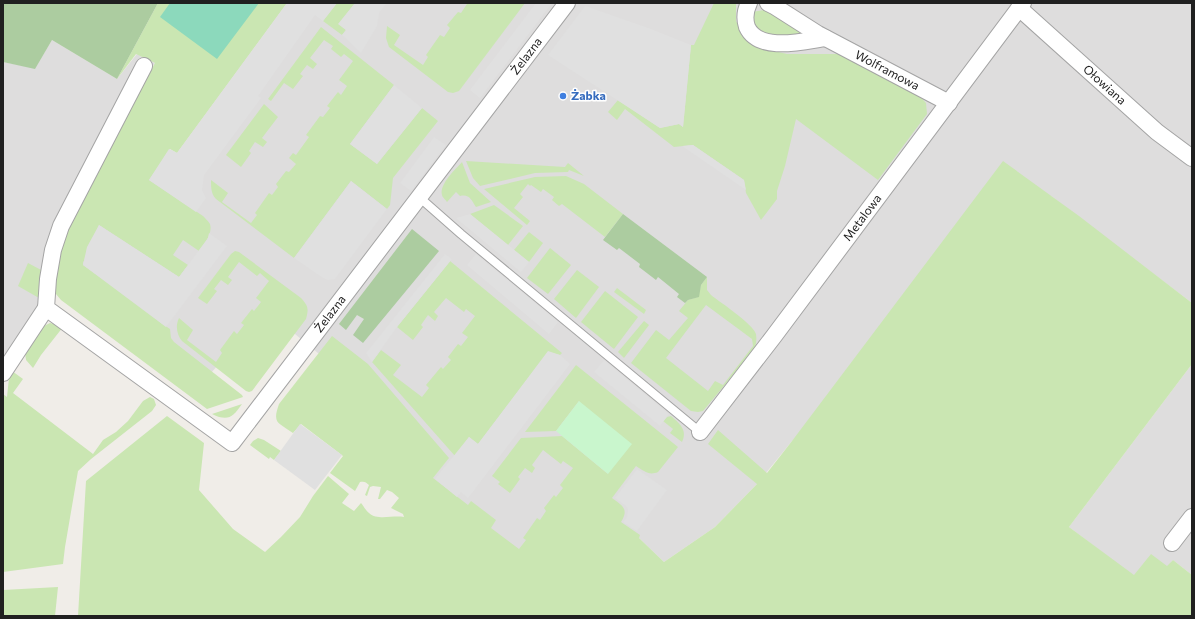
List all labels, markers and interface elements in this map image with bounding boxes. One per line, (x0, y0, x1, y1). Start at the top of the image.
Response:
street label: Żelazna (507, 34, 544, 77)
street label: Wolframowa (853, 47, 922, 92)
street label: Ołowiana (1081, 61, 1129, 107)
place label: Żabka (571, 88, 606, 102)
marker: Żabka (558, 91, 568, 101)
street label: Metalowa (840, 191, 884, 243)
street label: Żelazna (311, 292, 348, 335)

